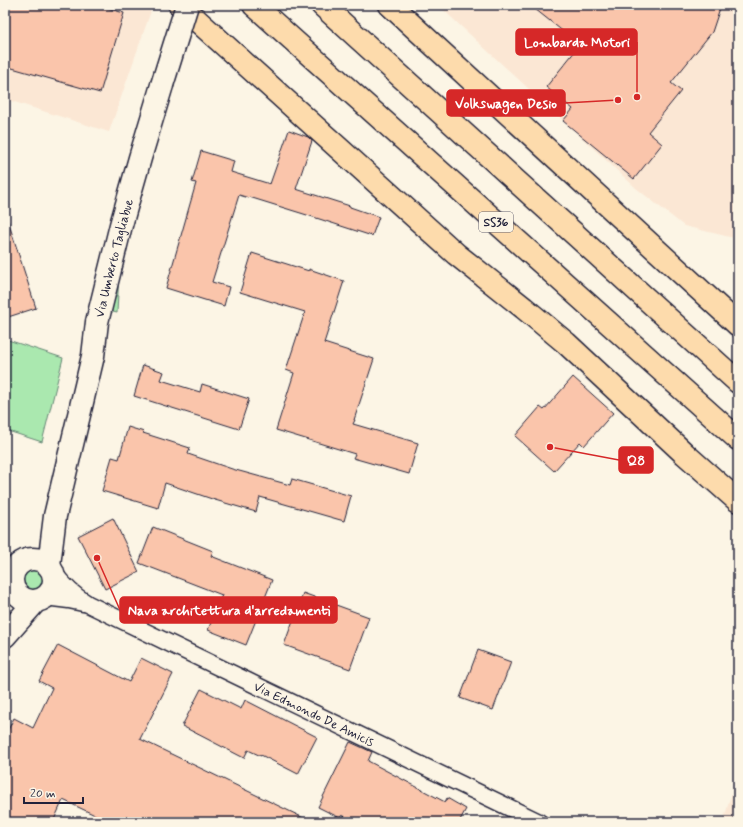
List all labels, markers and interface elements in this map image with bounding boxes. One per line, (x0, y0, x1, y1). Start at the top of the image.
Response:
callout: Lombarda Motori (516, 29, 637, 55)
text: Lombarda Motori (524, 34, 630, 52)
callout: Volkswagen Desio (447, 90, 565, 116)
text: Volkswagen Desio (455, 95, 557, 115)
street label: Via Umberto Tagliabue (91, 197, 138, 320)
road number: SS36 (479, 212, 513, 232)
callout: Q8 (619, 447, 653, 473)
text: Q8 (627, 452, 645, 470)
callout: Nava architettura d'arredamenti (120, 597, 337, 623)
text: Nava architettura d'arredamenti (128, 602, 330, 620)
street label: Via Edmondo De Amicis (251, 678, 377, 751)
scale bar (24, 779, 83, 805)
text: 20 m (30, 786, 56, 802)

